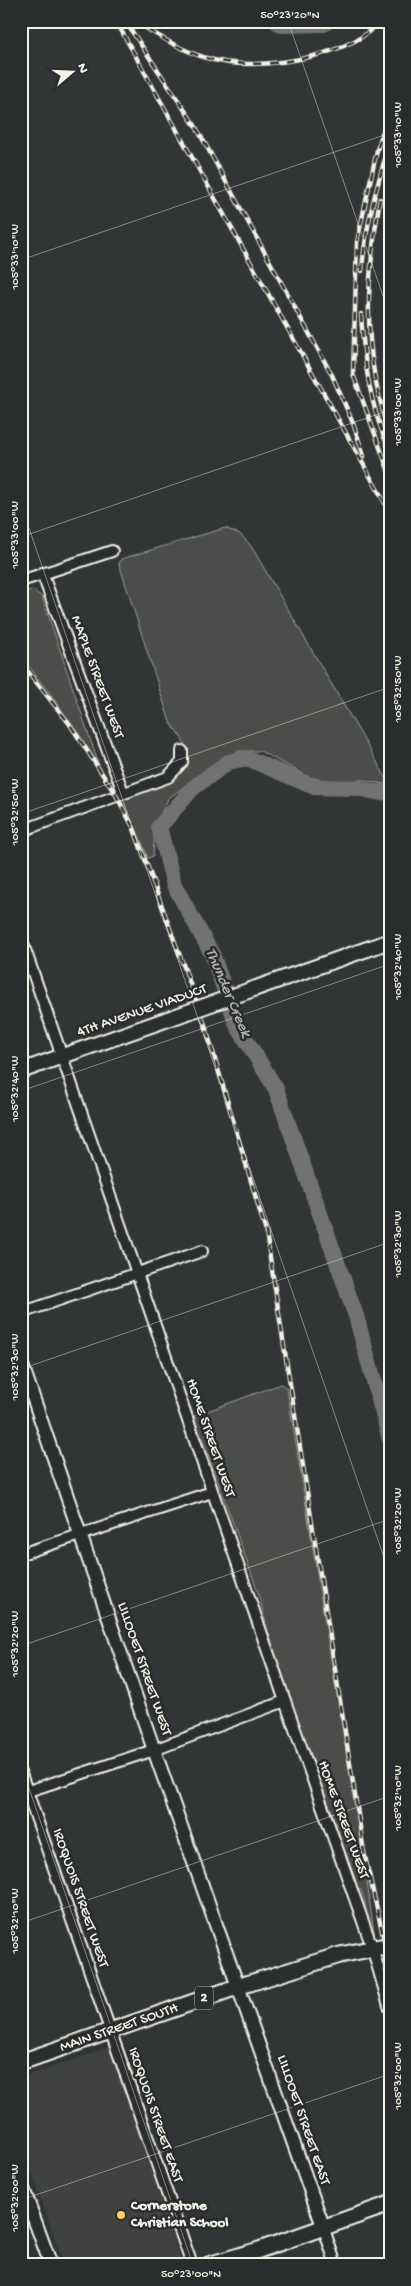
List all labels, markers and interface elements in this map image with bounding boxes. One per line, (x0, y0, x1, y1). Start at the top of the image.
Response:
text: 50°23'20"N (260, 9, 320, 23)
north arrow (48, 48, 98, 98)
text: N (72, 61, 91, 76)
text: 105°33'10"W (392, 102, 406, 169)
text: 105°33'10"W (9, 224, 23, 291)
text: 105°33'00"W (392, 378, 406, 447)
text: 105°33'00"W (9, 501, 23, 570)
street label: MAPLE STREET WEST (66, 613, 128, 742)
text: 105°32'50"W (392, 656, 406, 723)
text: 105°32'50"W (9, 779, 23, 846)
text: 105°32'40"W (392, 934, 406, 1001)
water label: Thunder Creek (200, 946, 255, 1042)
street label: 4TH AVENUE VIADUCT (75, 980, 210, 1042)
text: 105°32'40"W (9, 1056, 23, 1123)
text: 105°32'30"W (392, 1211, 406, 1278)
text: 105°32'30"W (9, 1334, 23, 1401)
street label: HOME STREET WEST (181, 1376, 239, 1501)
text: 105°32'20"W (392, 1488, 406, 1555)
street label: LILLOOET STREET WEST (113, 1600, 176, 1739)
text: 105°32'20"W (9, 1611, 23, 1678)
street label: HOME STREET WEST (313, 1758, 373, 1883)
text: 105°32'10"W (392, 1765, 406, 1832)
street label: IROQUOIS STREET WEST (48, 1826, 113, 1971)
text: 105°32'10"W (9, 1888, 23, 1955)
road number: 2 (195, 1986, 213, 2010)
street label: MAIN STREET SOUTH (58, 1999, 181, 2057)
text: 105°32'00"W (392, 2042, 406, 2111)
street label: IROQUOIS STREET EAST (123, 2045, 187, 2186)
street label: LILLOOET STREET EAST (272, 2053, 334, 2189)
text: 105°32'00"W (9, 2164, 23, 2233)
place label: Cornerstone Christian School (130, 2197, 229, 2232)
marker: Cornerstone Christian School (115, 2209, 127, 2221)
text: 50°23'00"N (161, 2268, 221, 2282)

